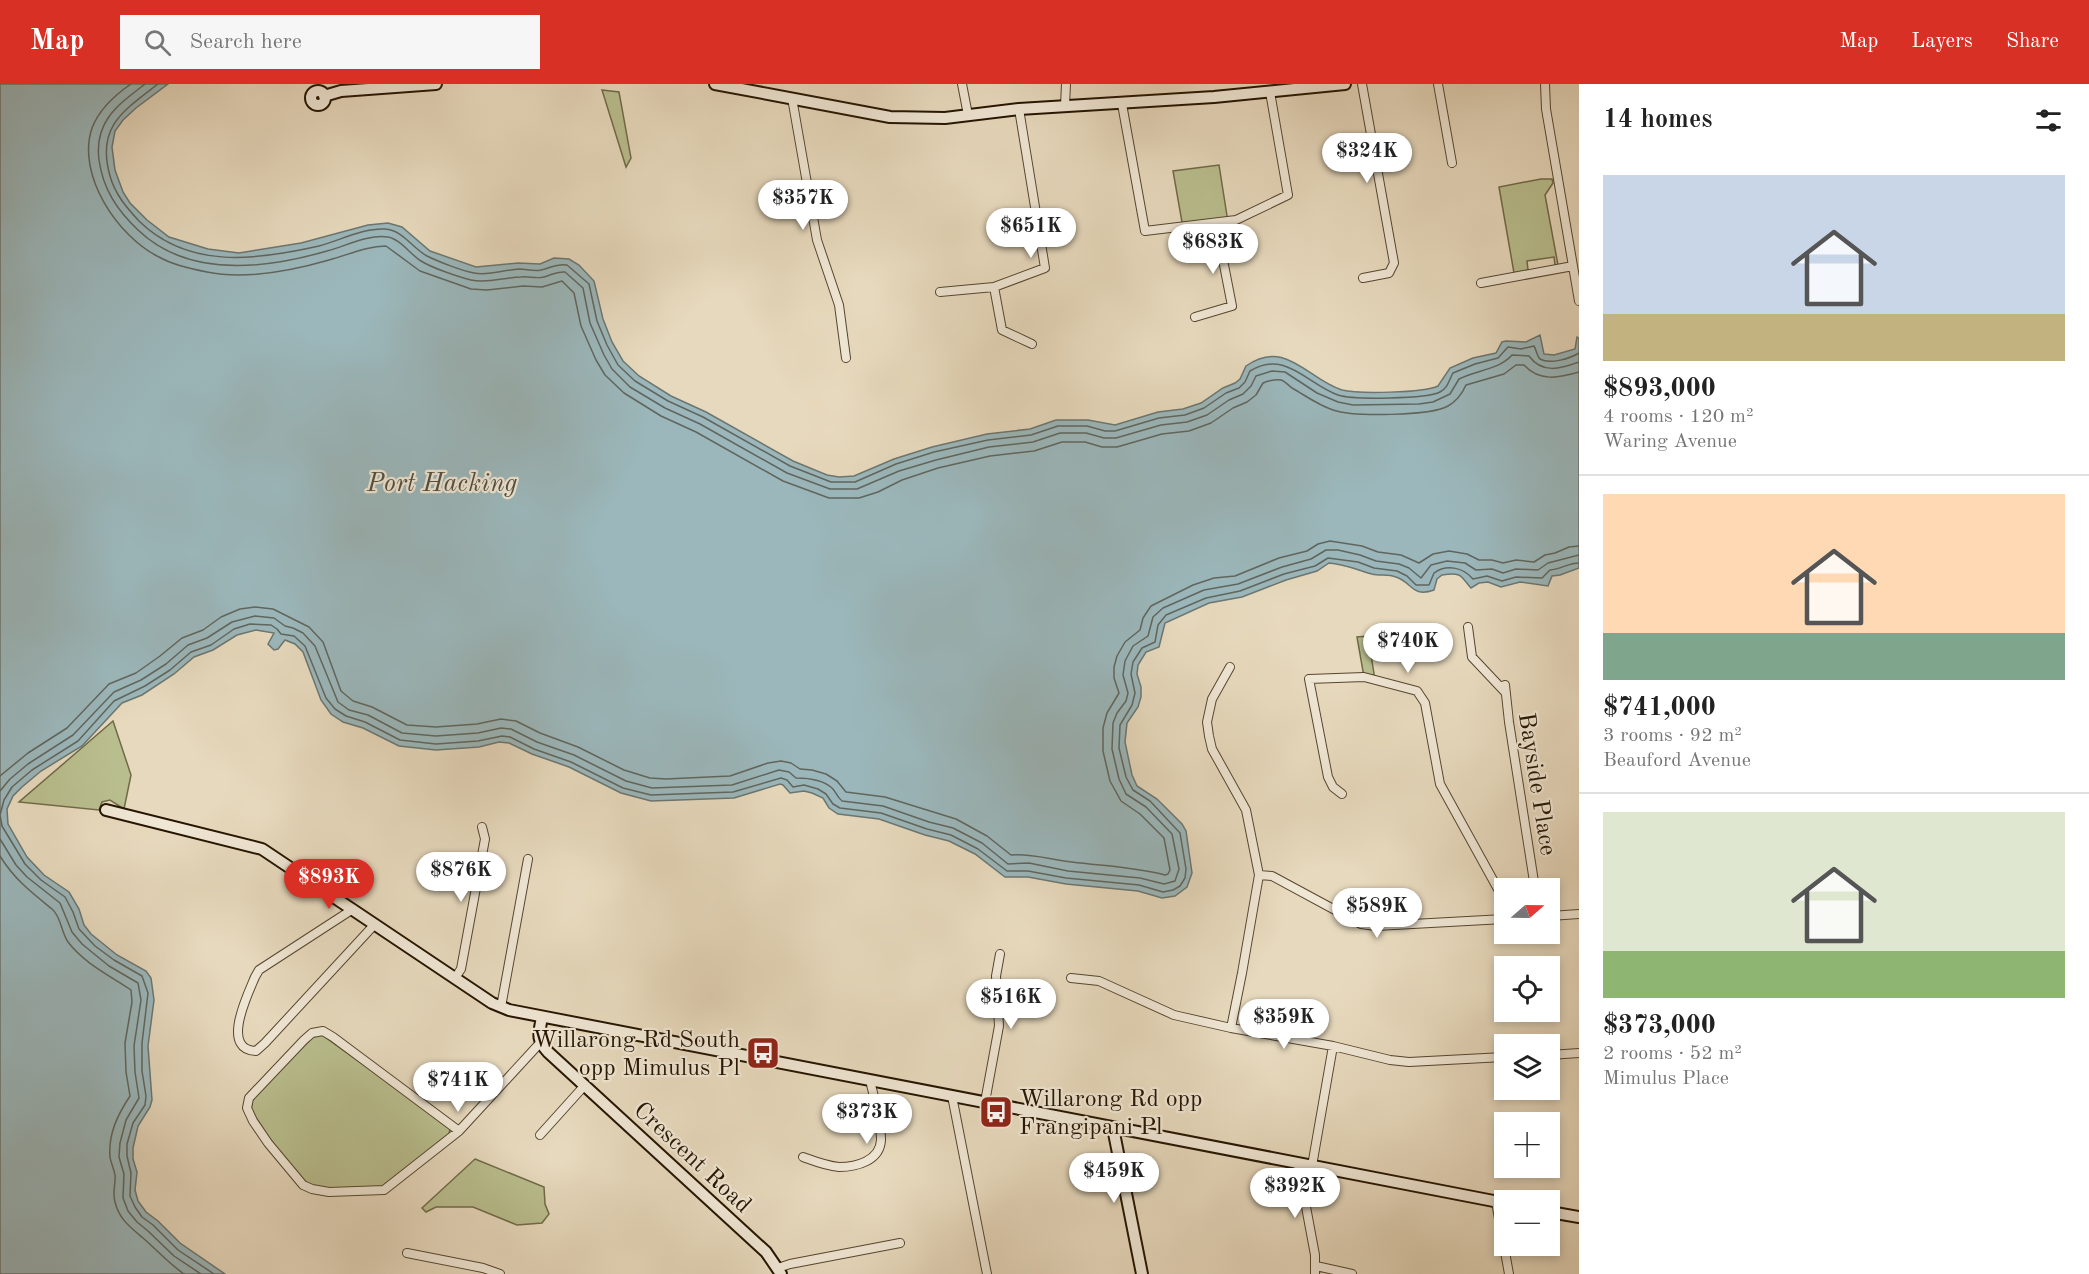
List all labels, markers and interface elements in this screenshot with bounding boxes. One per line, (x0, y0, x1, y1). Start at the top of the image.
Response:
search box (120, 15, 540, 69)
icon: search (141, 26, 174, 59)
text: Map (30, 28, 84, 56)
text: Search here (189, 31, 302, 53)
text: Map (1839, 31, 1878, 52)
text: Layers (1911, 31, 1973, 52)
text: Share (2006, 31, 2059, 52)
icon: filters (2032, 104, 2065, 137)
text: 14 homes (1603, 107, 1712, 133)
pin: $324K (1325, 133, 1409, 184)
text: $324K (1336, 142, 1398, 162)
pin: $357K (761, 180, 845, 231)
text: $357K (772, 189, 834, 209)
pin: $651K (989, 208, 1073, 259)
icon: home (1780, 214, 1888, 322)
text: $651K (1000, 217, 1062, 237)
pin: $683K (1171, 224, 1255, 275)
text: $683K (1182, 233, 1244, 253)
text: $893,000 (1603, 376, 1716, 402)
text: 4 rooms · 120 m² (1603, 407, 1753, 427)
text: Waring Avenue (1603, 432, 1737, 452)
water label: Port Hacking (366, 471, 517, 497)
icon: home (1780, 533, 1888, 641)
pin: $740K (1366, 623, 1450, 674)
text: $740K (1377, 632, 1439, 652)
text: $741,000 (1603, 695, 1716, 721)
street label: Bayside Place (1513, 711, 1559, 857)
text: 3 rooms · 92 m² (1603, 726, 1742, 746)
text: Beauford Avenue (1603, 751, 1751, 771)
icon: home (1780, 851, 1888, 959)
pin: $876K (419, 852, 503, 903)
pin: $893K (287, 859, 371, 910)
text: $876K (430, 861, 492, 881)
text: $893K (298, 868, 360, 888)
north arrow (1494, 878, 1560, 944)
map controls (1494, 878, 1560, 1256)
pin: $589K (1335, 888, 1419, 939)
text: $589K (1346, 897, 1408, 917)
button: locate (1494, 956, 1560, 1022)
pin: $516K (969, 979, 1053, 1030)
text: $516K (980, 988, 1042, 1008)
pin: $359K (1242, 999, 1326, 1050)
text: $359K (1253, 1008, 1315, 1028)
text: $373,000 (1603, 1013, 1716, 1039)
place label: Willarong Rd South opp Mimulus Pl (532, 1029, 740, 1081)
button: layers (1494, 1034, 1560, 1100)
bus stop icon: Willarong Rd South opp Mimulus Pl (745, 1035, 781, 1071)
text: 2 rooms · 52 m² (1603, 1044, 1742, 1064)
pin: $741K (416, 1062, 500, 1113)
text: Mimulus Place (1603, 1069, 1729, 1089)
text: $741K (427, 1071, 489, 1091)
place label: Willarong Rd opp Frangipani Pl (1019, 1088, 1202, 1140)
pin: $373K (825, 1094, 909, 1145)
bus stop icon: Willarong Rd opp Frangipani Pl (978, 1094, 1014, 1130)
street label: Crescent Road (628, 1098, 755, 1219)
text: $373K (836, 1103, 898, 1123)
button: + (1494, 1112, 1560, 1178)
pin: $459K (1072, 1153, 1156, 1204)
text: $459K (1083, 1162, 1145, 1182)
pin: $392K (1253, 1168, 1337, 1219)
text: $392K (1264, 1177, 1326, 1197)
button: − (1494, 1190, 1560, 1256)

